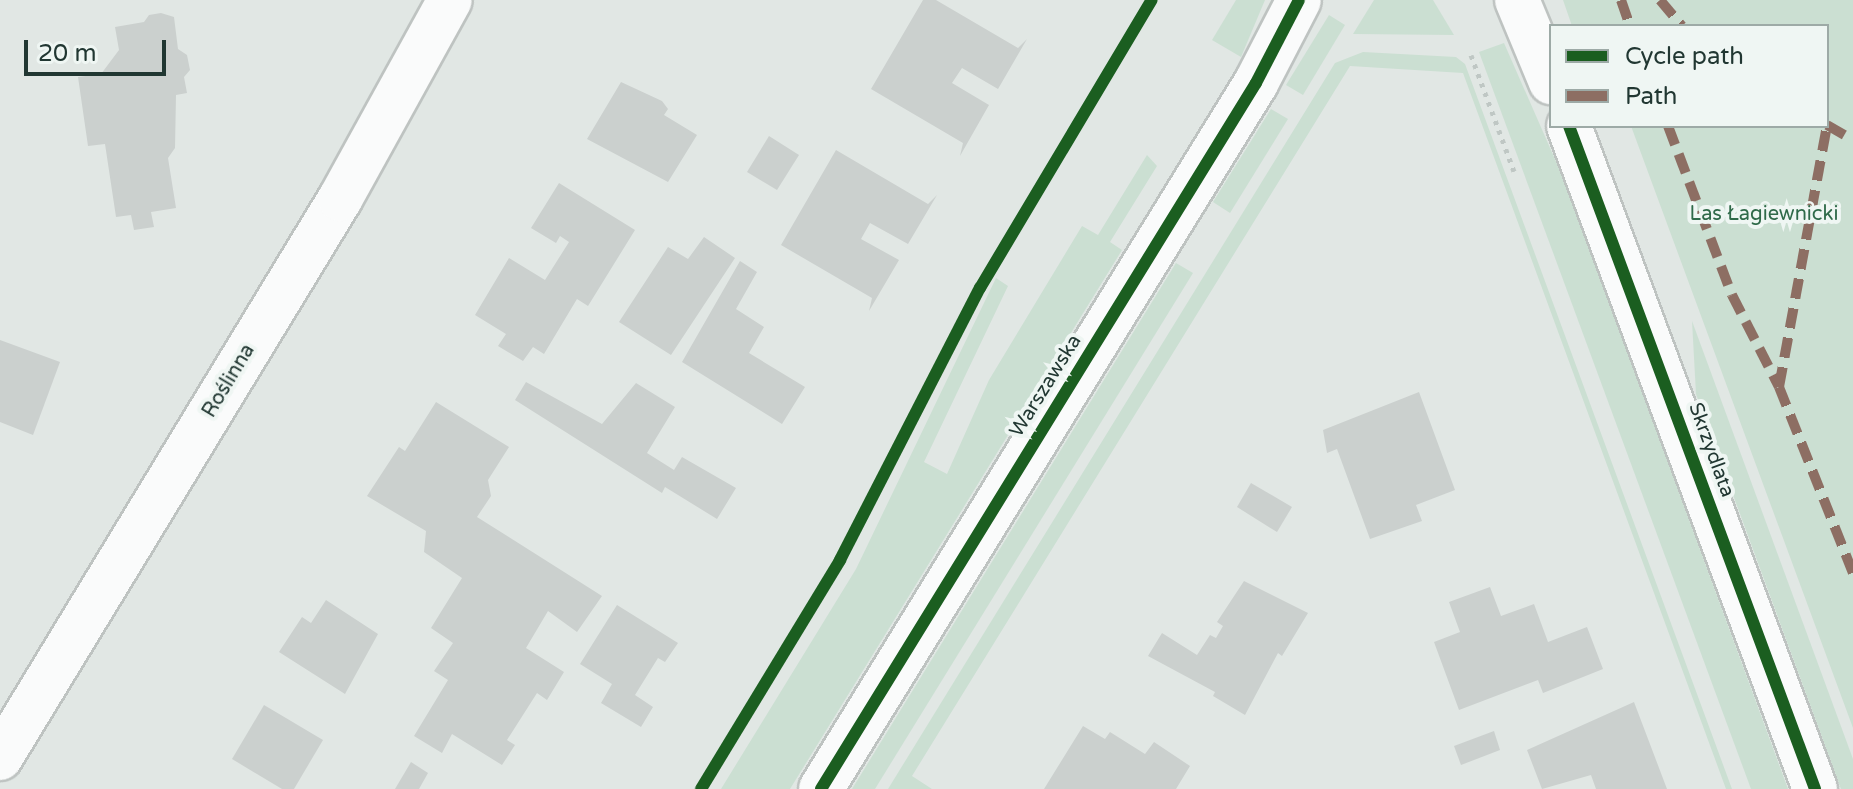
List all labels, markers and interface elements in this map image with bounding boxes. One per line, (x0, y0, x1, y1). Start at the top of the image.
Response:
scale bar (28, 24, 170, 74)
legend (1549, 24, 1829, 128)
text: 20 m (38, 39, 96, 68)
text: Cycle path (1625, 42, 1744, 71)
text: Path (1625, 82, 1678, 111)
park label: Las Łagiewnicki (1690, 202, 1838, 226)
street label: Warszawska (1005, 330, 1087, 442)
street label: Roślinna (198, 340, 260, 422)
street label: Skrzydlata (1683, 399, 1739, 501)

